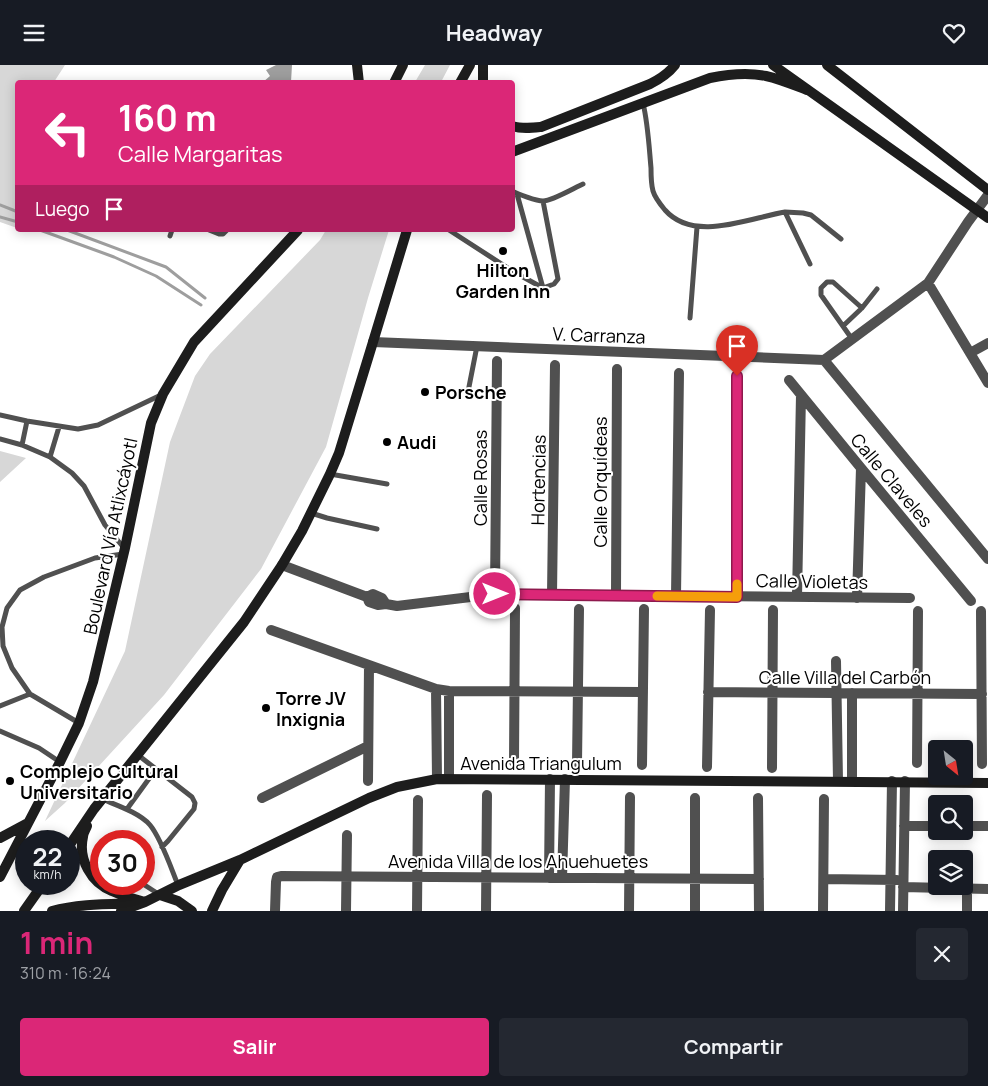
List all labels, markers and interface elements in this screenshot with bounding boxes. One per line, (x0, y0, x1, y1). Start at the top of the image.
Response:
text: Headway (446, 18, 542, 48)
icon: menu (20, 19, 48, 47)
icon: heart (940, 19, 968, 47)
text: 160 m (118, 94, 217, 142)
icon: left (35, 100, 100, 165)
text: Calle Margaritas (118, 139, 283, 169)
icon: arrive (100, 195, 128, 223)
text: Luego (35, 196, 90, 222)
marker: Hilton Garden Inn (497, 245, 509, 257)
place label: Hilton Garden Inn (456, 258, 550, 303)
street label: V. Carranza (552, 321, 646, 349)
pin (716, 325, 758, 376)
icon: arrive (723, 332, 751, 360)
place label: Porsche (435, 380, 507, 404)
marker: Porsche (419, 386, 431, 398)
street label: Calle Orquídeas (588, 417, 612, 547)
street label: Calle Claveles (846, 428, 938, 532)
place label: Audi (397, 430, 436, 454)
street label: Calle Rosas (468, 430, 492, 526)
street label: Boulevard Vía Atlixcáyotl (77, 435, 143, 637)
street label: Hortencias (525, 435, 551, 525)
marker: Audi (381, 436, 393, 448)
position arrow (468, 567, 520, 619)
street label: Calle Violetas (756, 568, 868, 594)
street label: Calle Villa del Carbón (759, 665, 931, 689)
place label: Torre JV Inxignia (276, 686, 346, 731)
marker: Torre JV Inxignia (260, 702, 272, 714)
north arrow (928, 740, 972, 785)
map controls (928, 740, 973, 895)
street label: Avenida Triangulum (460, 751, 622, 775)
place label: Complejo Cultural Universitario (20, 759, 179, 804)
marker: Complejo Cultural Universitario (4, 775, 16, 787)
button: search (928, 795, 973, 840)
speed limit sign: 30 (90, 830, 155, 895)
text: 22 (33, 839, 62, 874)
street label: Avenida Villa de los Ahuehuetes (388, 849, 648, 873)
button: layers (928, 850, 973, 895)
text: km/h (34, 866, 61, 883)
text: 1 min (20, 922, 93, 963)
button: close (916, 928, 968, 980)
text: 310 m · 16:24 (20, 962, 111, 984)
button: Salir (20, 1018, 489, 1076)
button: Compartir (499, 1018, 968, 1076)

